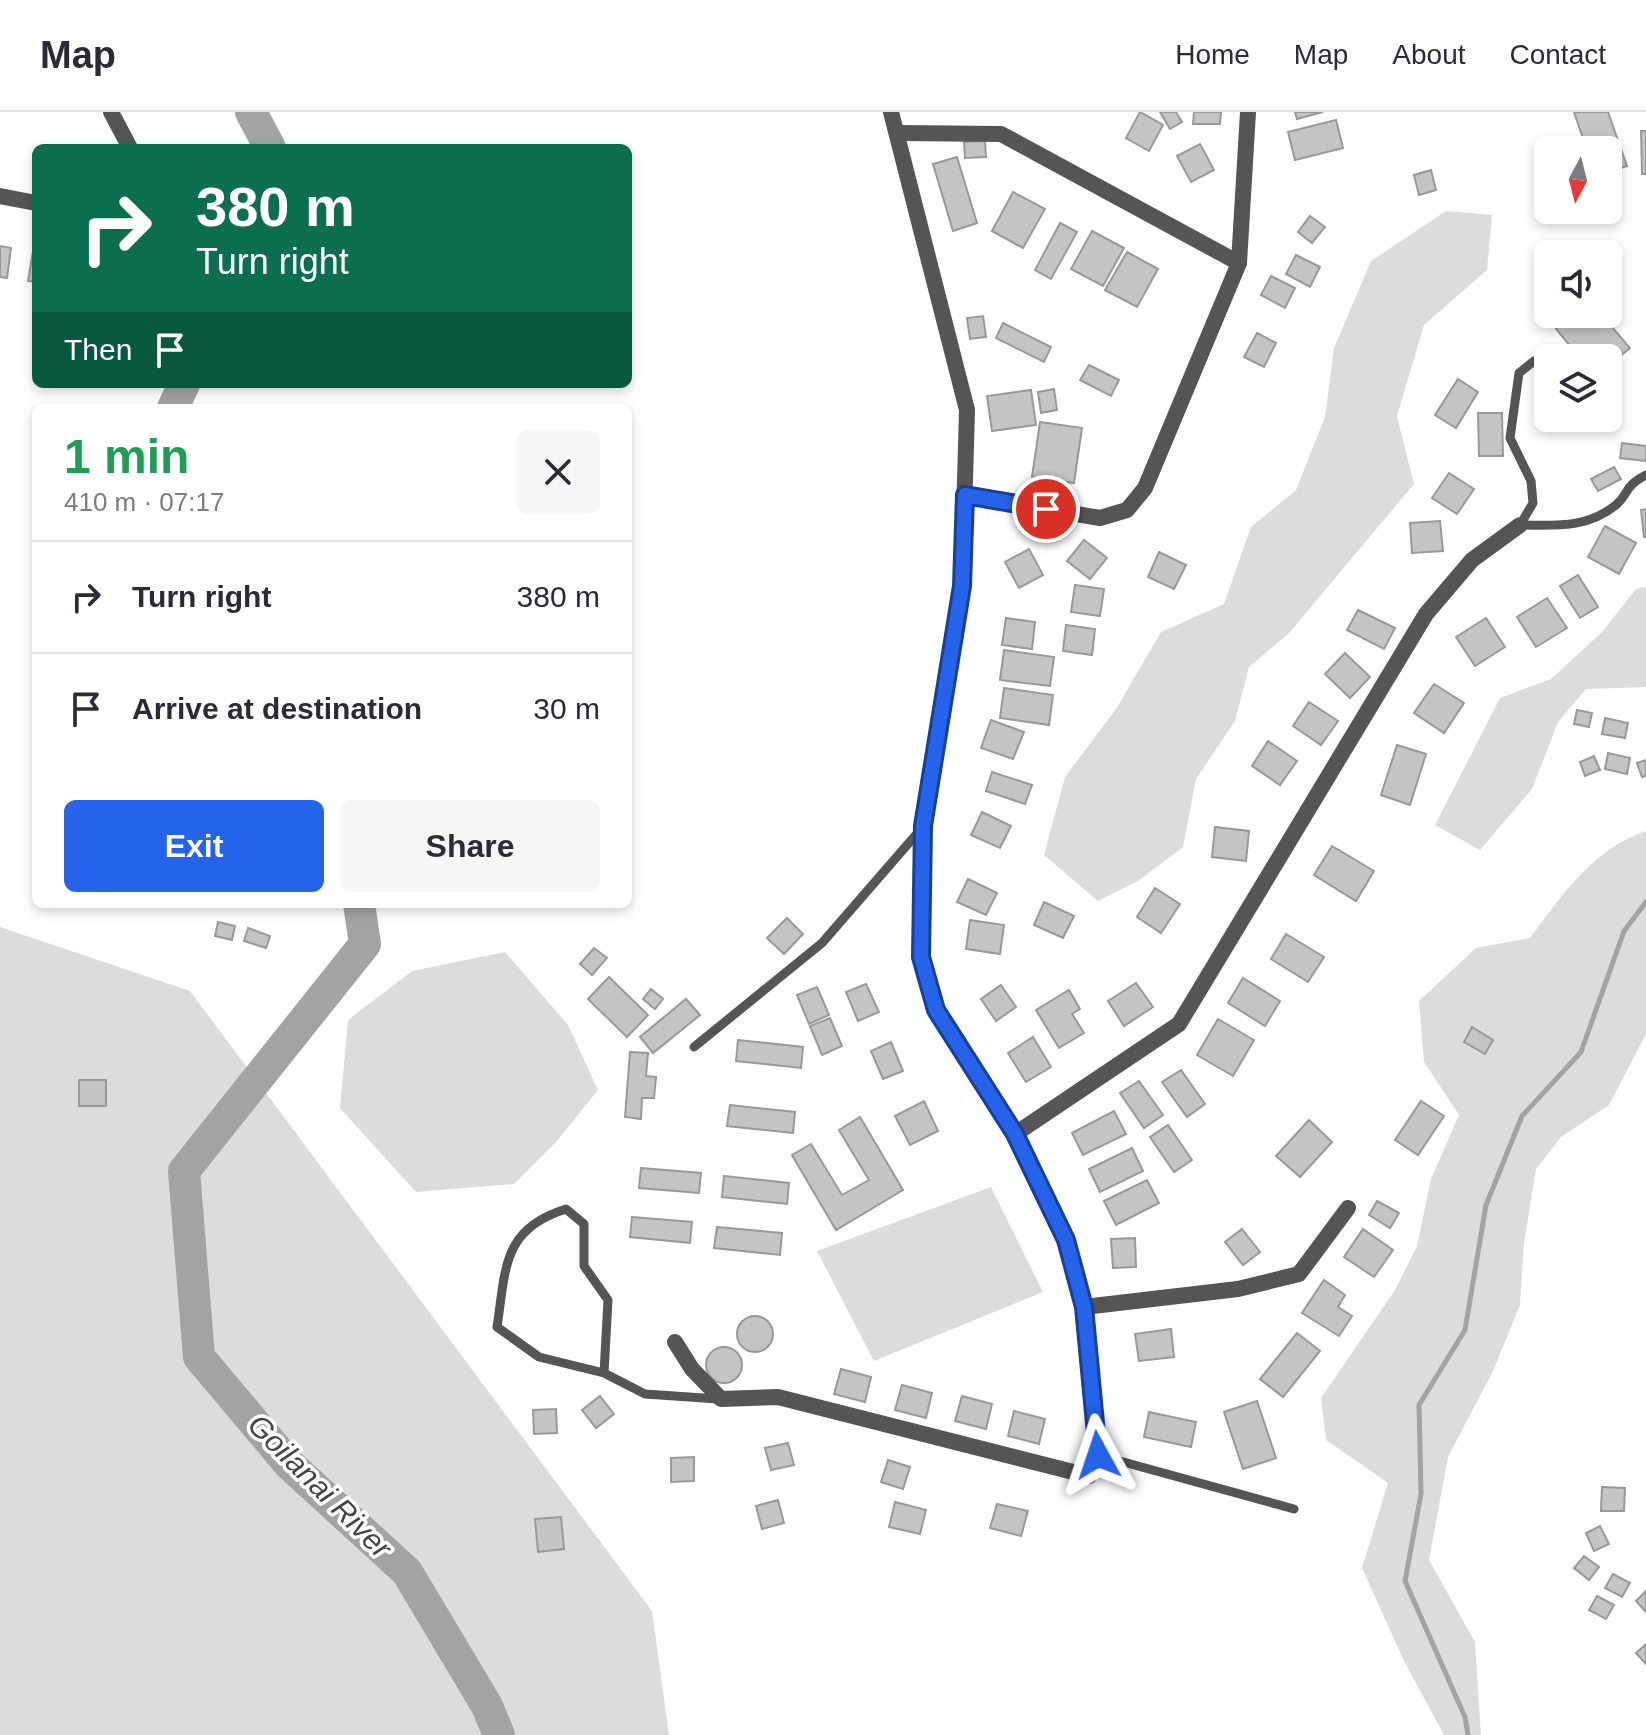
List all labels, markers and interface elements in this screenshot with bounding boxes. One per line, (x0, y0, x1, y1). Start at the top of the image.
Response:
text: Map (40, 34, 116, 76)
text: Home (1175, 39, 1250, 70)
text: Map (1294, 39, 1348, 70)
text: About (1392, 39, 1466, 70)
text: Contact (1510, 39, 1606, 70)
north arrow (1534, 136, 1622, 224)
map controls (1534, 136, 1622, 432)
text: 380 m (196, 175, 355, 238)
icon: right (64, 176, 168, 280)
button: sound (1534, 240, 1622, 328)
text: Turn right (196, 241, 349, 282)
icon: arrive (148, 328, 192, 372)
text: Then (64, 333, 132, 366)
button: layers (1534, 344, 1622, 432)
text: 1 min (64, 430, 189, 483)
button: close (516, 430, 600, 514)
pin (1012, 475, 1080, 543)
text: 410 m · 07:17 (64, 487, 224, 517)
icon: arrive (1024, 487, 1068, 531)
icon: right (64, 575, 108, 619)
text: Turn right (132, 580, 271, 613)
text: 380 m (517, 580, 600, 613)
icon: arrive (64, 687, 108, 731)
text: Arrive at destination (132, 692, 422, 725)
text: 30 m (533, 692, 600, 725)
button: Exit (64, 800, 324, 892)
button: Share (340, 800, 600, 892)
water label: Goilanai River (242, 1408, 399, 1565)
position arrow (1056, 1413, 1140, 1497)

